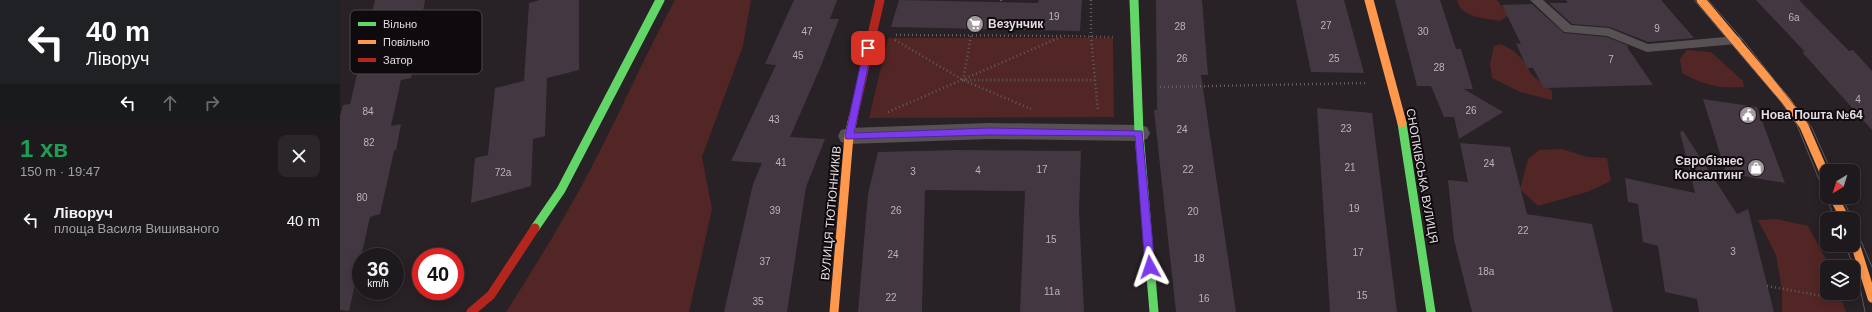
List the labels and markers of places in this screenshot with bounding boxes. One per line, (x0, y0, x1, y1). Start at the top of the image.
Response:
supermarket icon: Везунчик (965, 14, 985, 34)
place label: Везунчик (988, 17, 1044, 31)
pin (851, 31, 885, 65)
public building icon: Нова Пошта №64 (1738, 105, 1758, 125)
place label: Нова Пошта №64 (1761, 108, 1863, 122)
place label: Євробізнес Консалтинг (1674, 154, 1743, 182)
shop icon: Євробізнес Консалтинг (1746, 158, 1766, 178)

